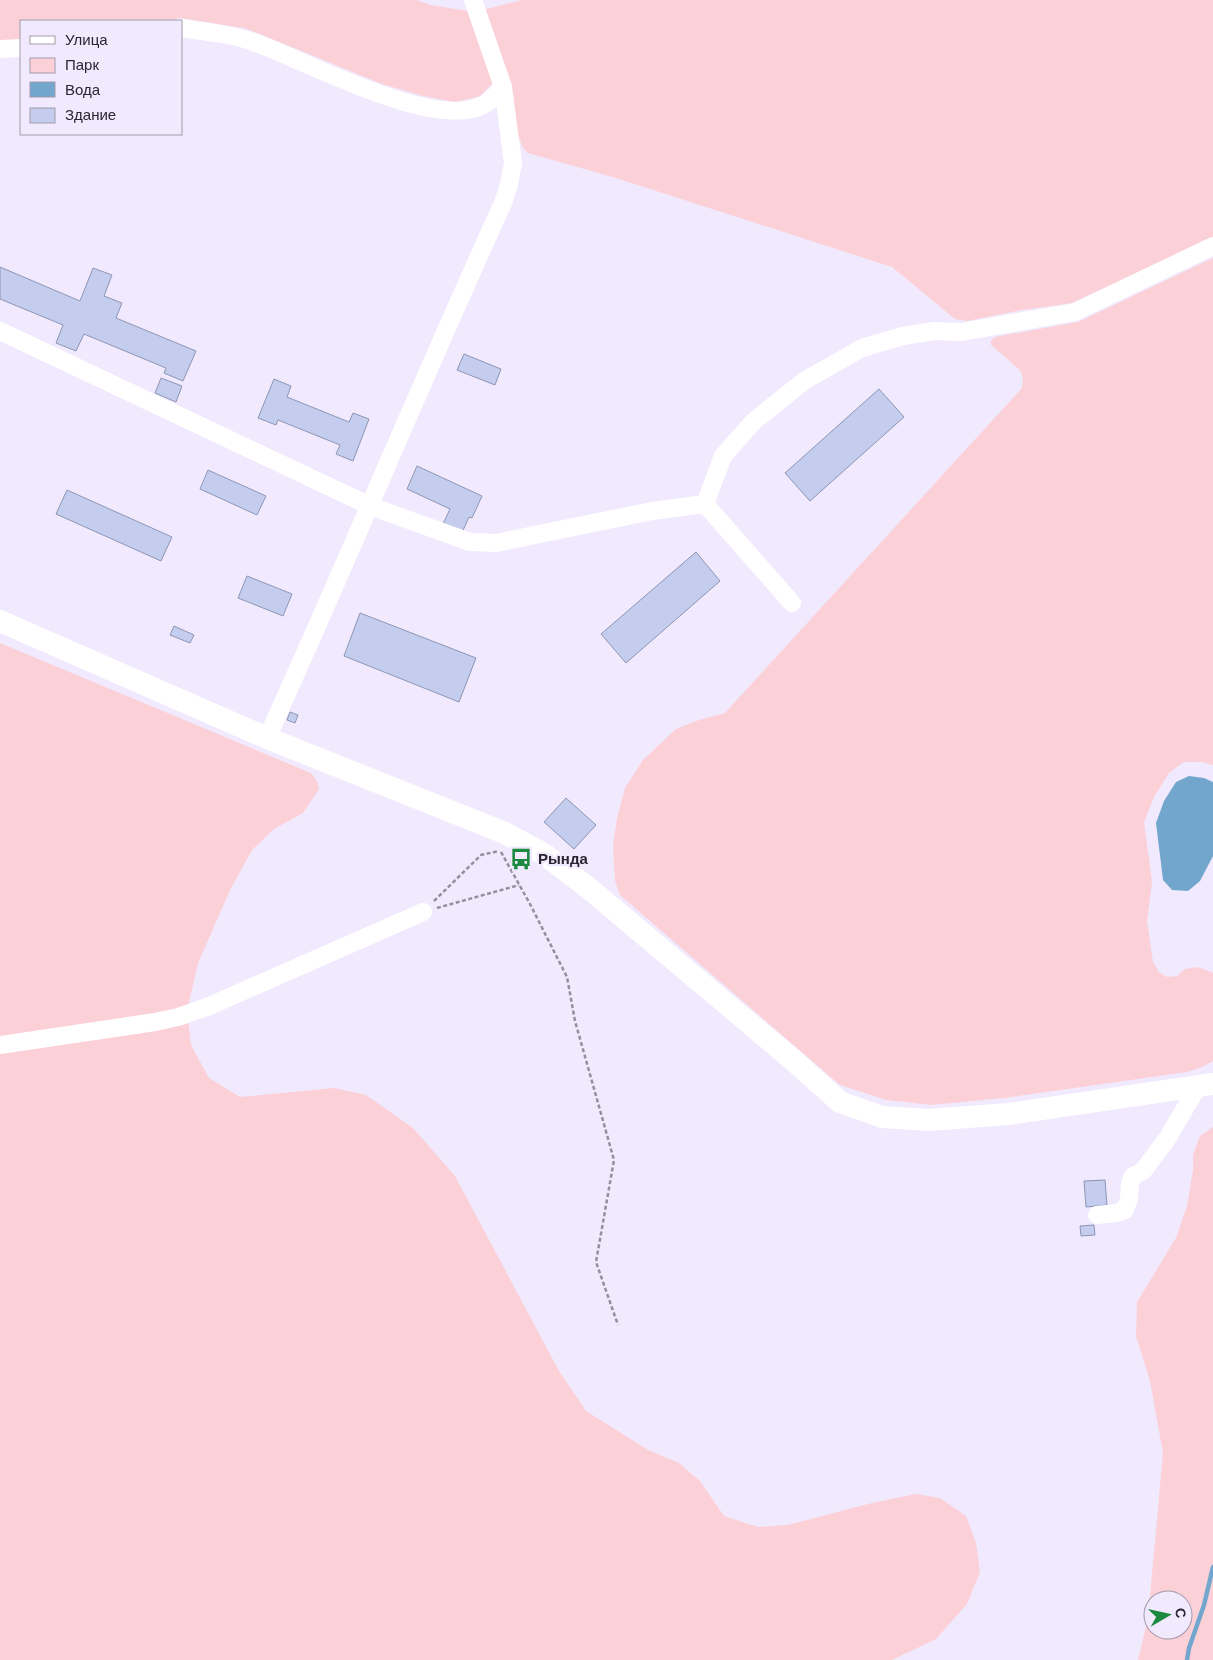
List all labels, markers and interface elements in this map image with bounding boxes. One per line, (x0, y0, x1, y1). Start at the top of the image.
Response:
legend (20, 20, 182, 135)
text: Улица (65, 31, 108, 48)
text: Парк (65, 56, 99, 73)
text: Вода (65, 81, 101, 98)
text: Здание (65, 106, 116, 123)
bus stop icon: Рында (508, 846, 534, 872)
place label: Рында (538, 850, 588, 867)
north arrow (1143, 1590, 1193, 1640)
text: С (1172, 1607, 1190, 1619)

